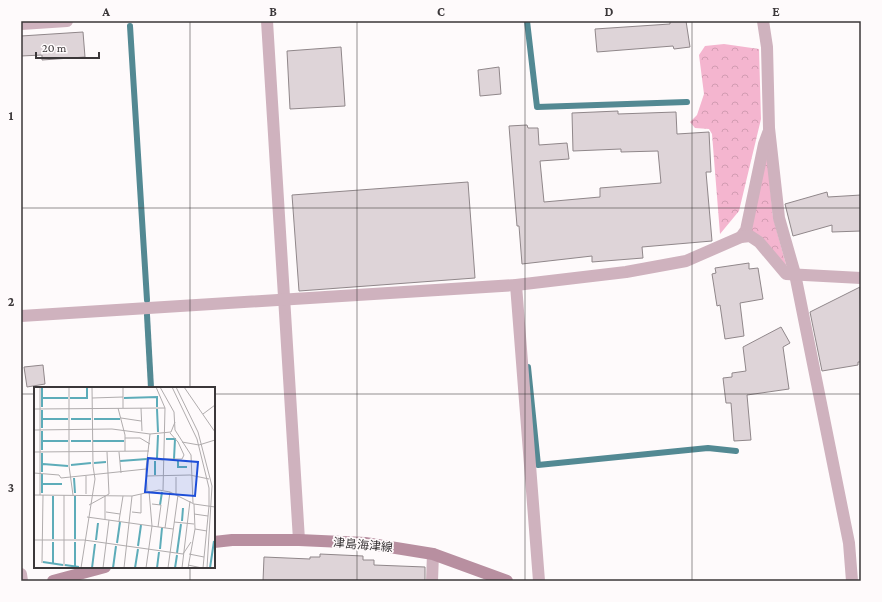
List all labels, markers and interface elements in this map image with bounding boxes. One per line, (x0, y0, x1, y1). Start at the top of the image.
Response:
text: A (101, 4, 110, 19)
text: B (269, 4, 277, 19)
text: C (437, 4, 445, 19)
text: D (605, 4, 614, 19)
text: E (772, 4, 780, 19)
scale bar (36, 34, 99, 60)
text: 20 m (42, 41, 67, 55)
text: 1 (9, 108, 14, 123)
text: 2 (8, 294, 15, 309)
inset map (34, 387, 215, 568)
text: 3 (8, 480, 14, 495)
street label: 津島海津線 (332, 535, 394, 555)

